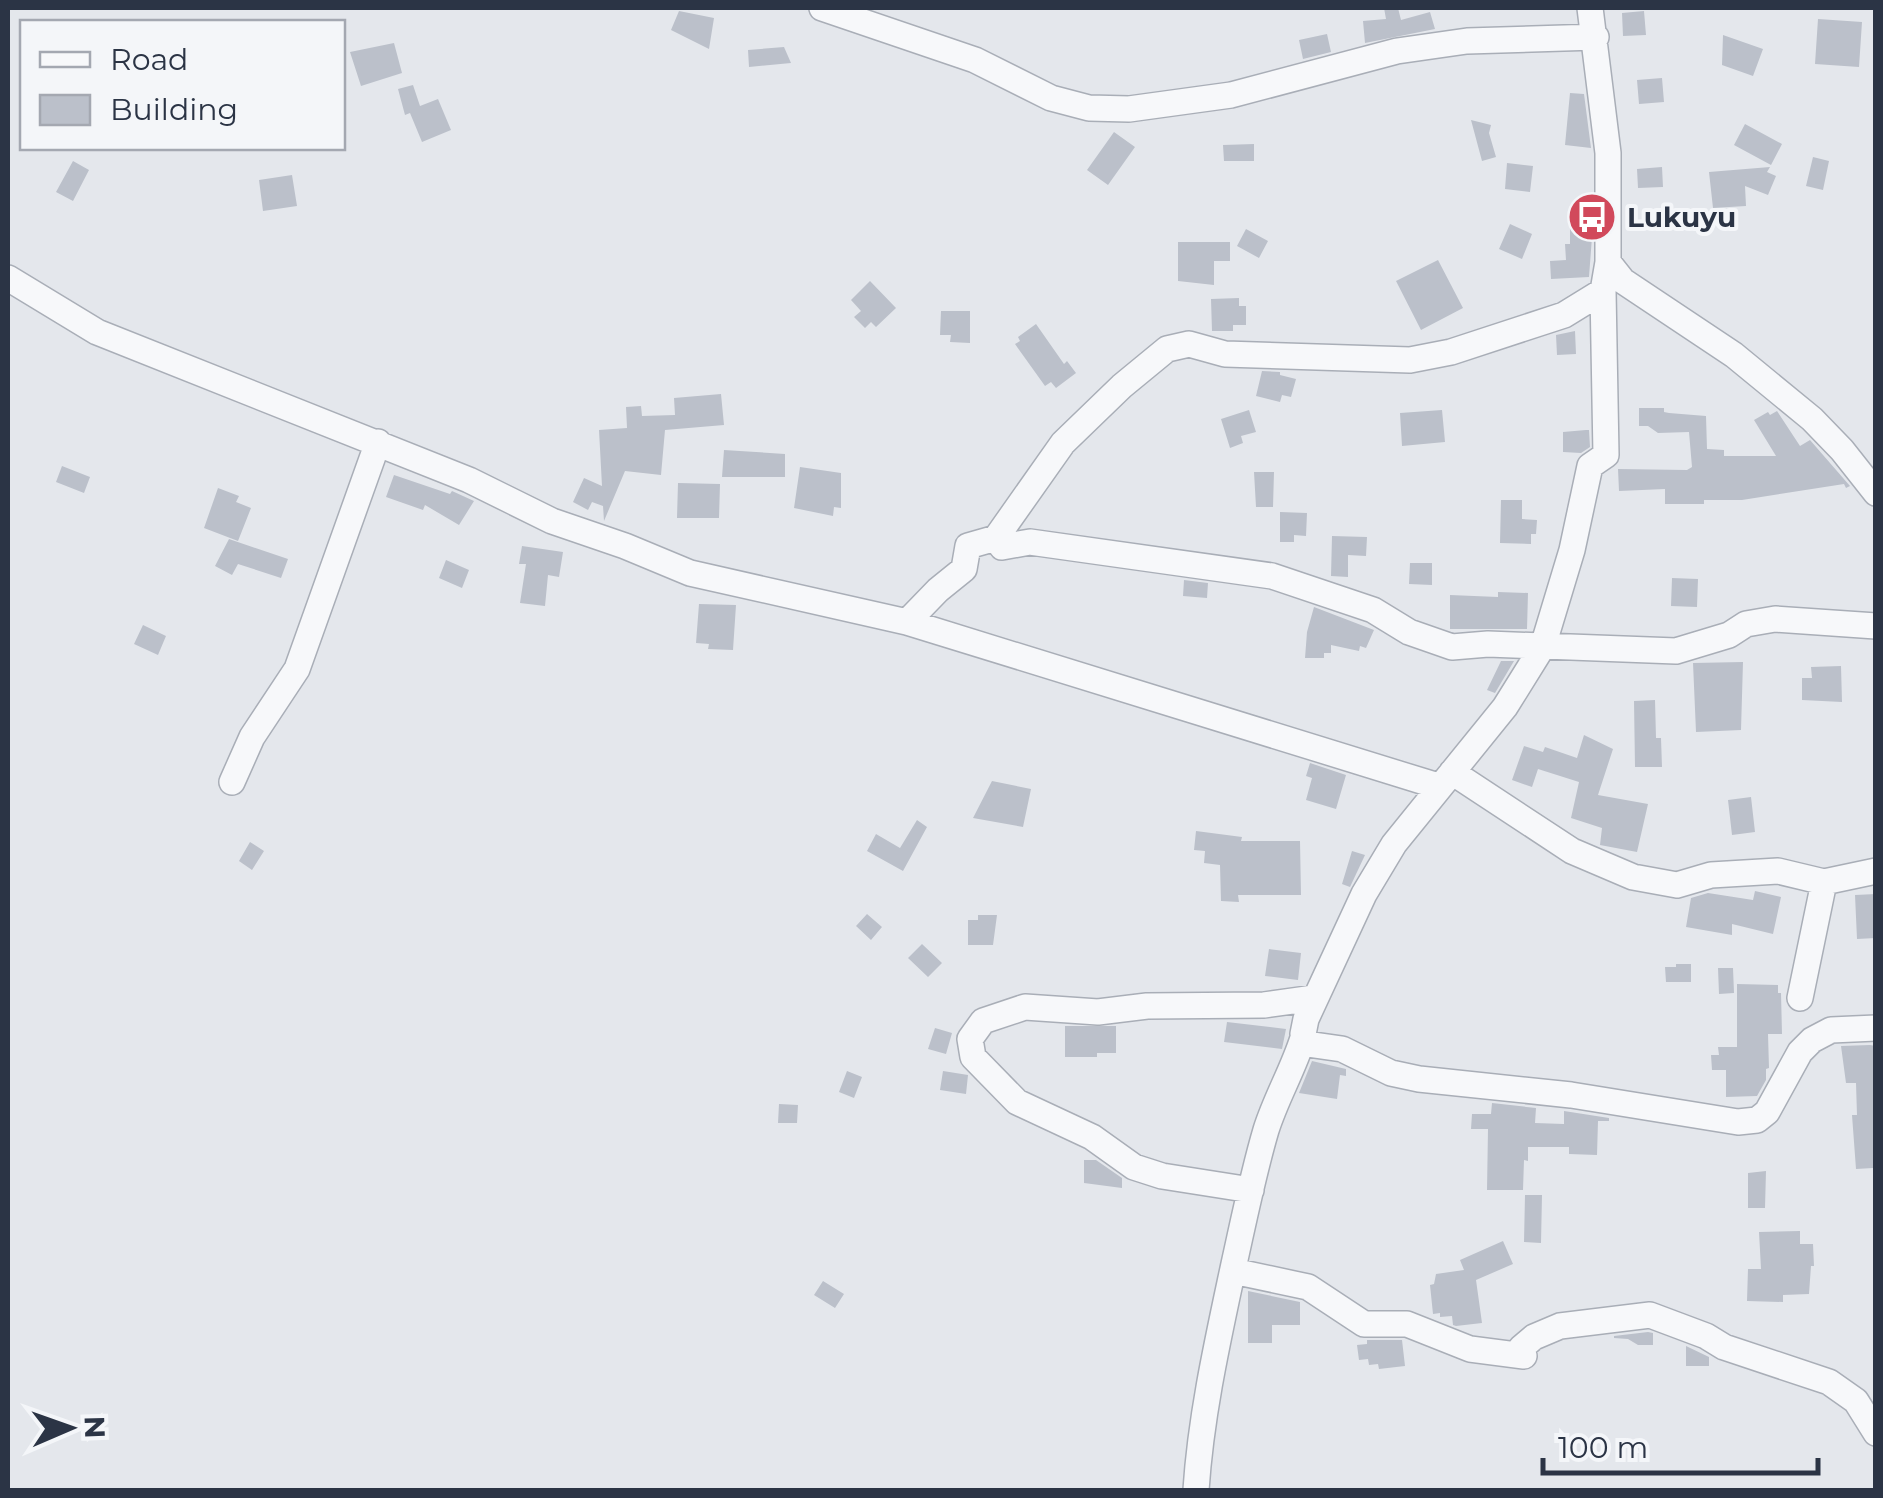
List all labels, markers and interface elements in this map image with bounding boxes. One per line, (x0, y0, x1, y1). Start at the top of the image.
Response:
legend (20, 20, 345, 150)
text: Road (110, 41, 188, 78)
text: Building (110, 91, 238, 128)
bus stop icon: Lukuyu (1566, 191, 1618, 243)
place label: Lukuyu (1627, 200, 1736, 234)
north arrow (20, 1378, 120, 1478)
scale bar (1543, 1413, 1818, 1475)
text: N (78, 1415, 112, 1439)
text: 100 m (1558, 1429, 1648, 1466)

